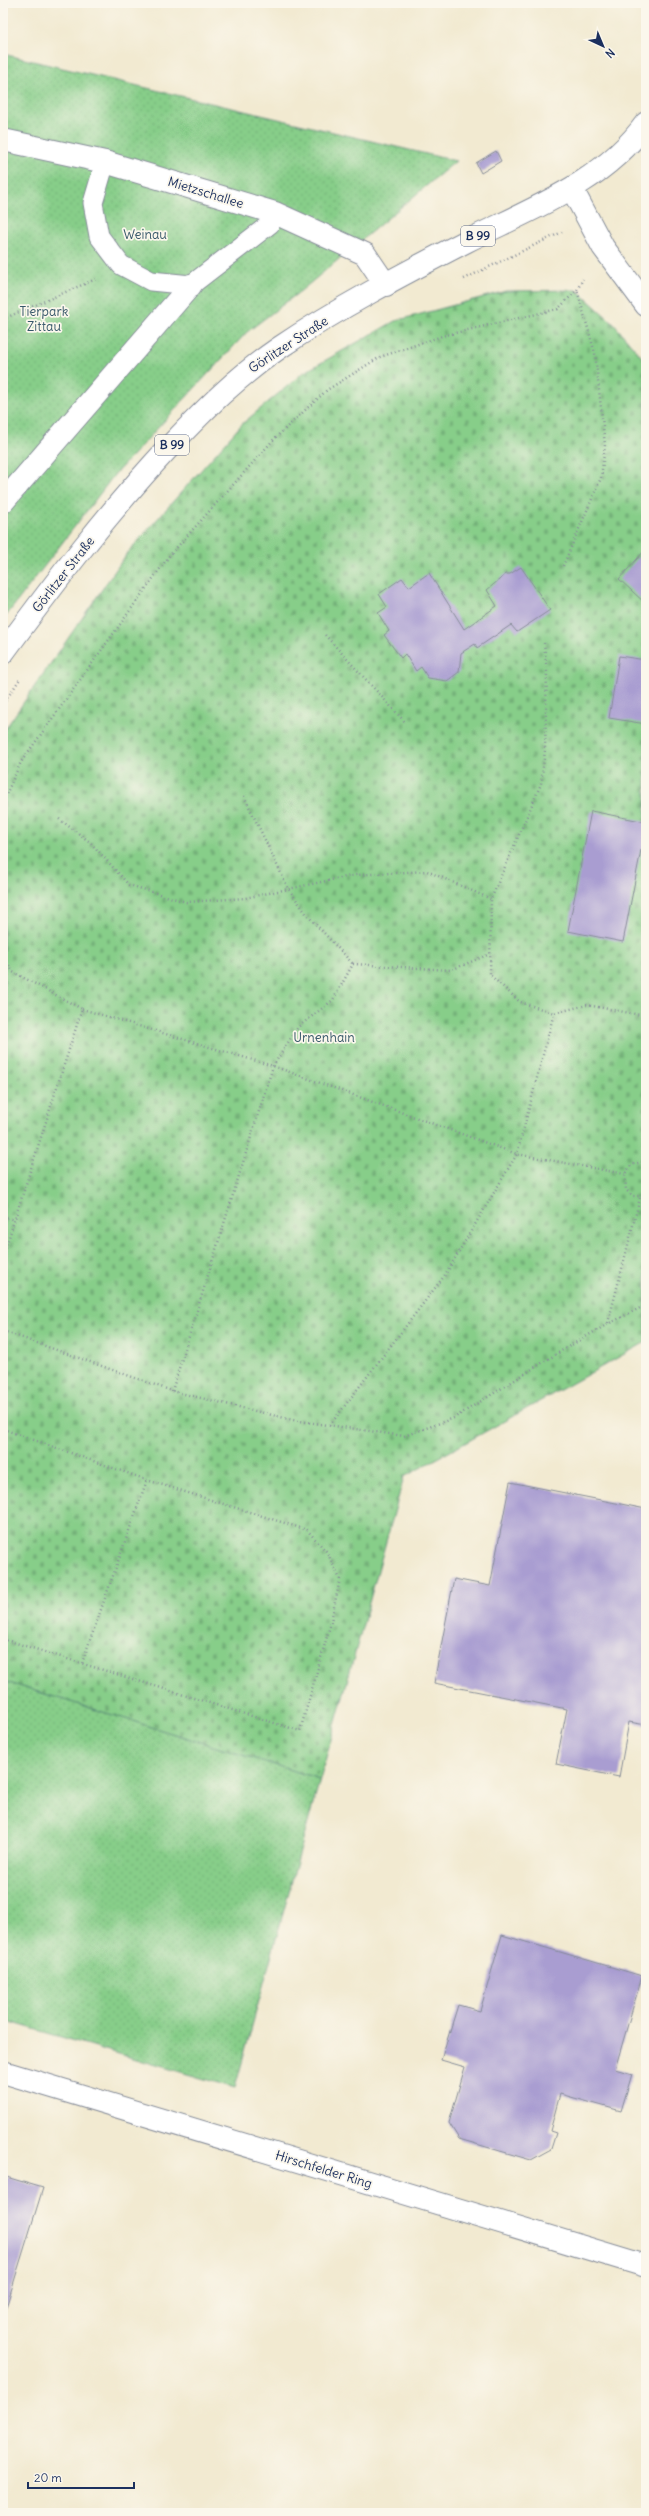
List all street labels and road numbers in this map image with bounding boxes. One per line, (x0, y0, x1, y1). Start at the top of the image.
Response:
street label: Mietzschallee (166, 173, 246, 212)
road number: B 99 (461, 226, 495, 246)
street label: Görlitzer Straße (245, 312, 331, 377)
road number: B 99 (155, 435, 189, 455)
street label: Görlitzer Straße (28, 533, 98, 616)
street label: Hirschfelder Ring (273, 2147, 374, 2192)

